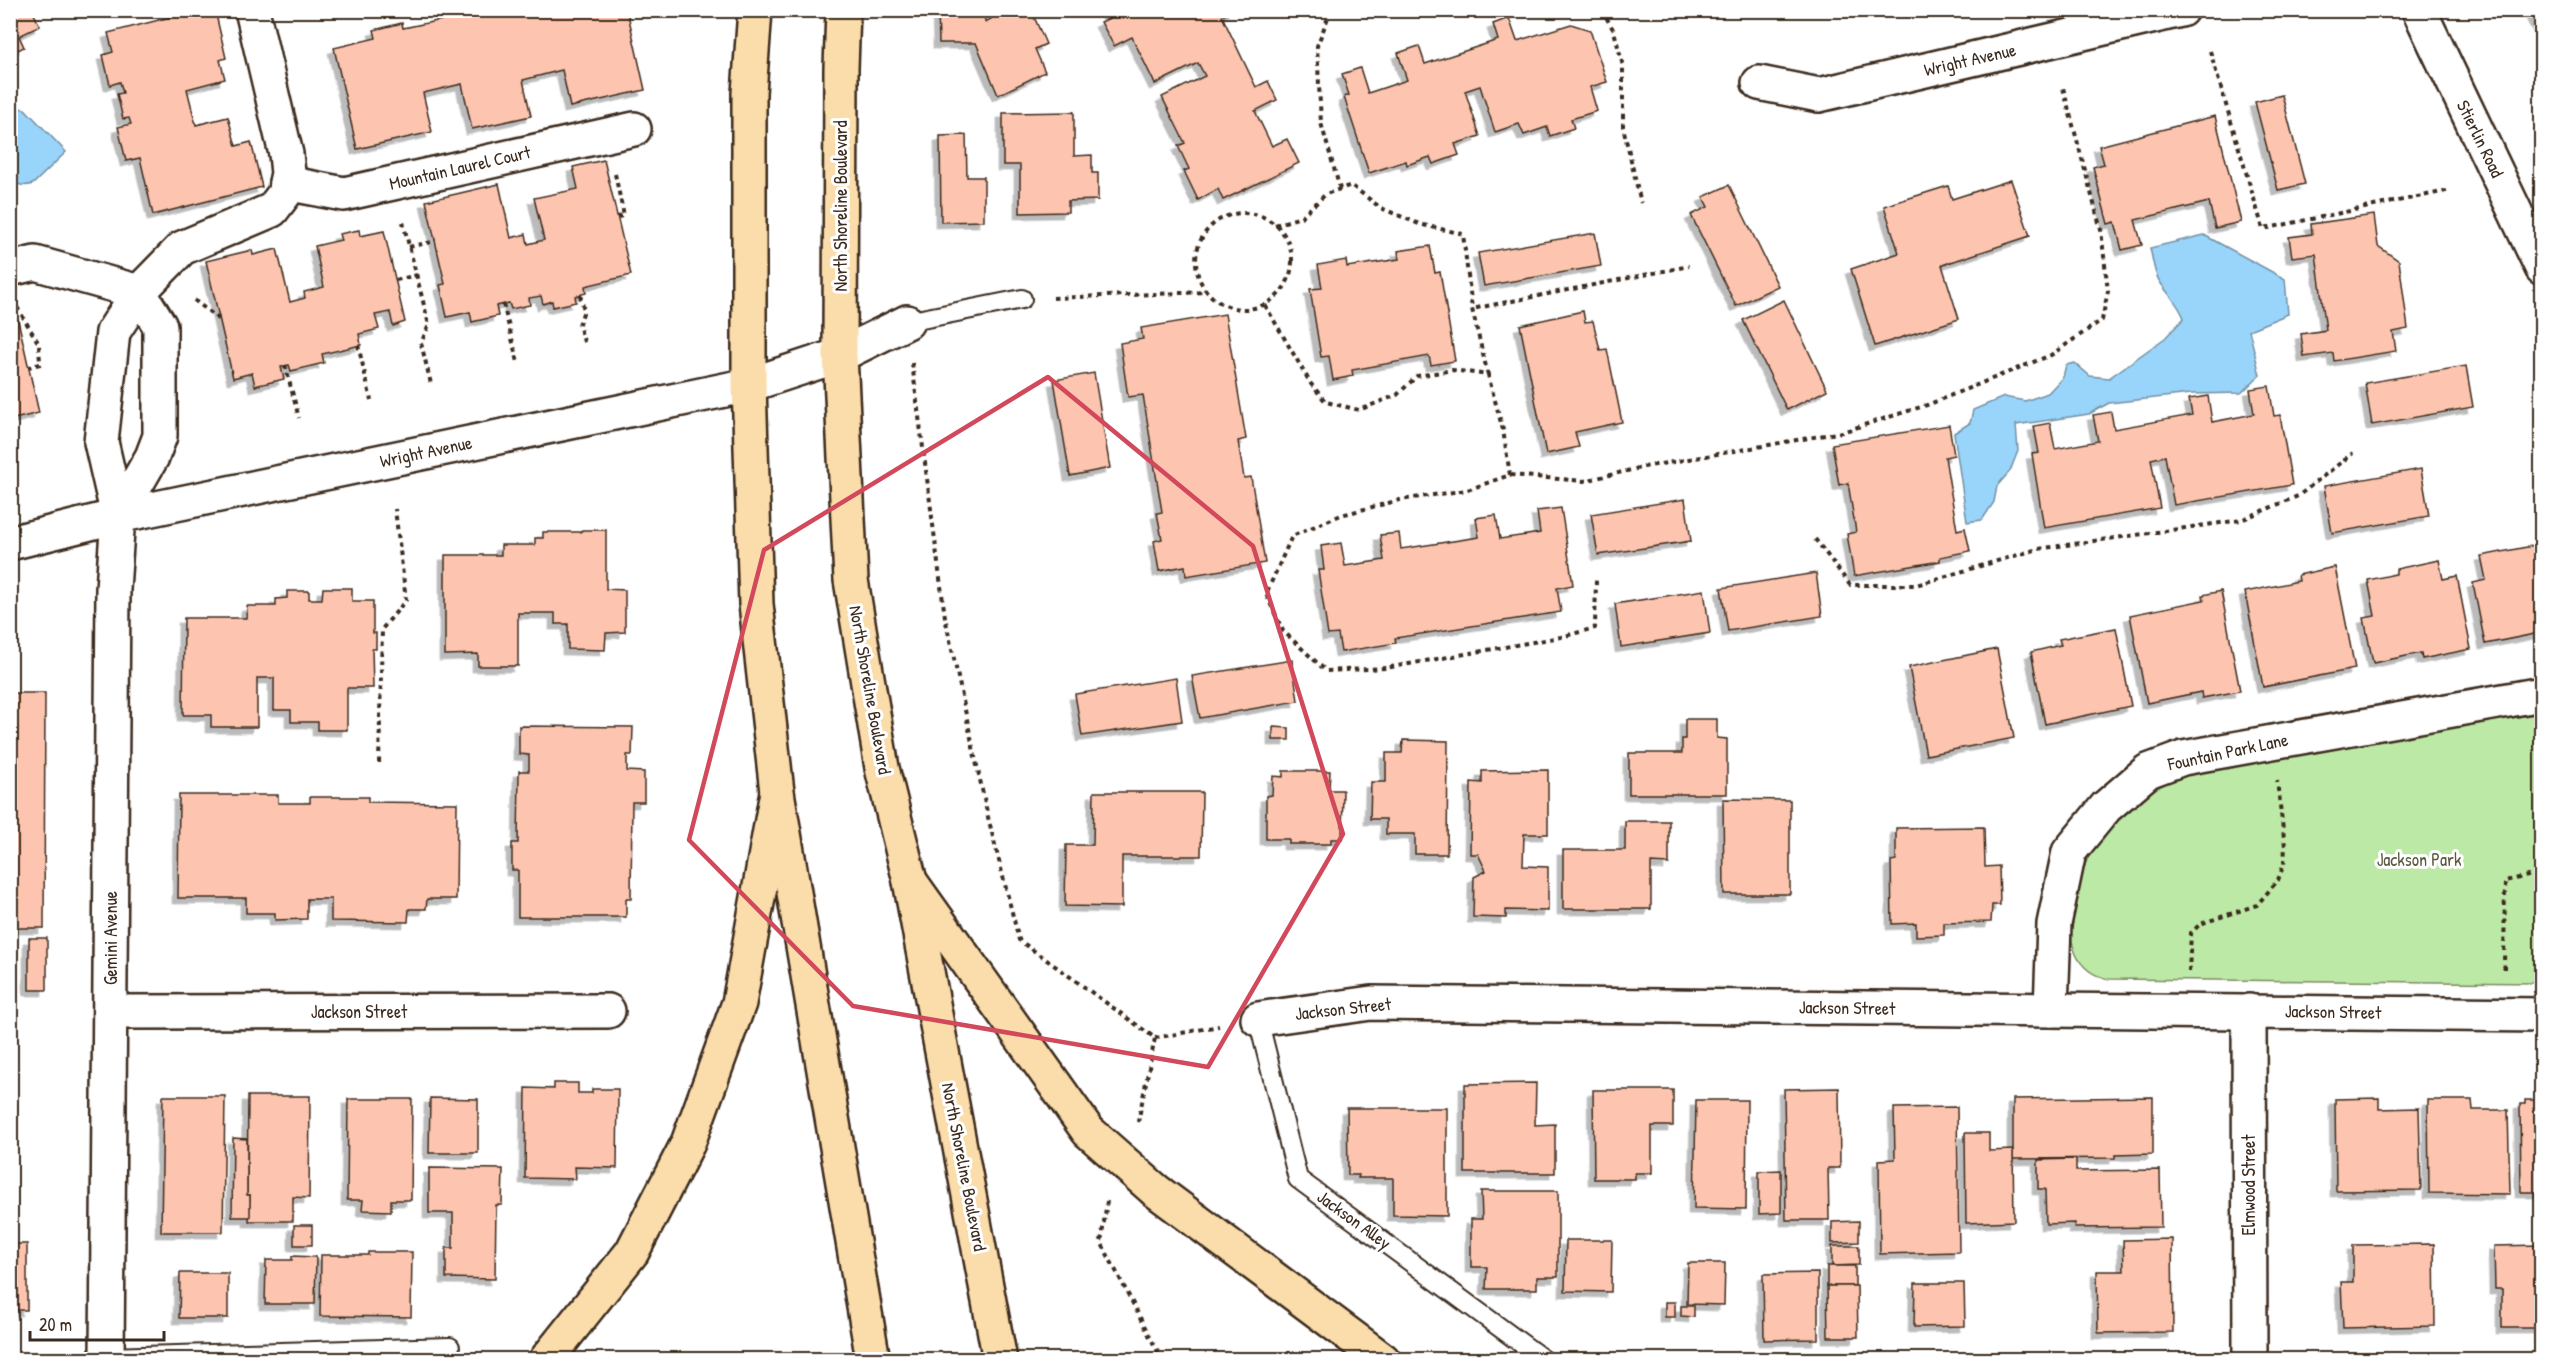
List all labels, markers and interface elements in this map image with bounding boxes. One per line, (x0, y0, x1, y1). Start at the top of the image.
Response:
street label: Wright Avenue (1921, 37, 2018, 82)
street label: Stierlin Road (2451, 96, 2510, 182)
street label: North Shoreline Boulevard (828, 121, 853, 291)
street label: Mountain Laurel Court (387, 139, 534, 196)
street label: Wright Avenue (378, 430, 474, 473)
street label: North Shoreline Boulevard (843, 604, 898, 776)
street label: Fountain Park Lane (2165, 727, 2290, 777)
park label: Jackson Park (2377, 847, 2462, 872)
street label: Gemini Avenue (98, 891, 123, 985)
street label: Jackson Street (1294, 991, 1393, 1026)
street label: Jackson Street (1799, 994, 1896, 1021)
street label: Jackson Street (2285, 998, 2382, 1025)
street label: Jackson Street (311, 999, 408, 1024)
street label: North Shoreline Boulevard (936, 1081, 993, 1253)
street label: Elmwood Street (2236, 1134, 2261, 1235)
street label: Jackson Alley (1312, 1184, 1397, 1255)
scale bar (30, 1304, 164, 1342)
text: 20 m (39, 1312, 72, 1337)

